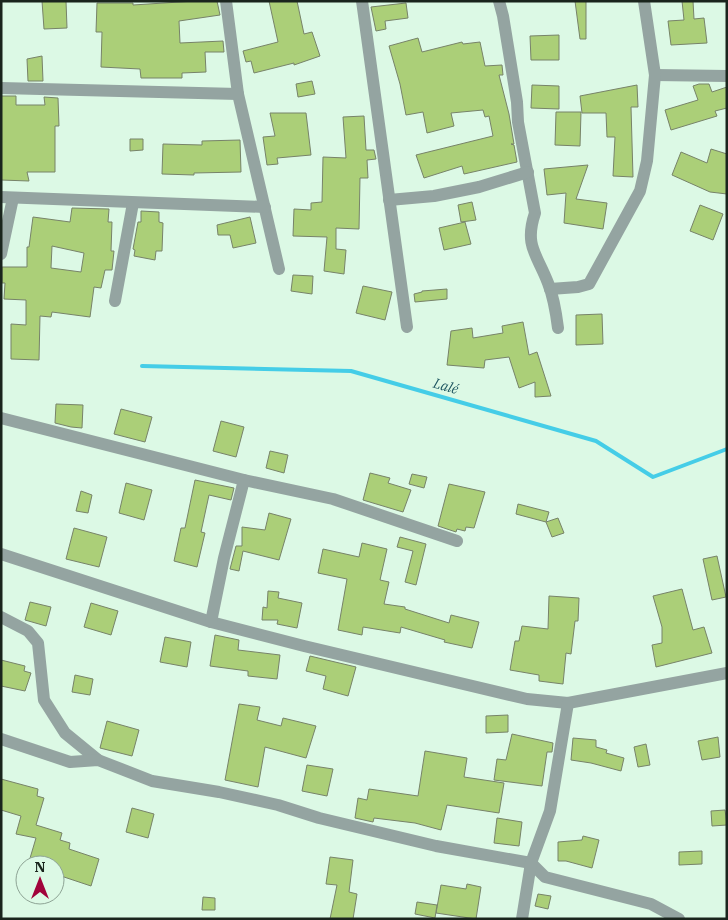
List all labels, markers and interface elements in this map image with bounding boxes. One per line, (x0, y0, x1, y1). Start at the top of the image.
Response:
water label: Lalé (430, 374, 461, 398)
north arrow (15, 855, 65, 905)
text: N (34, 858, 46, 876)

